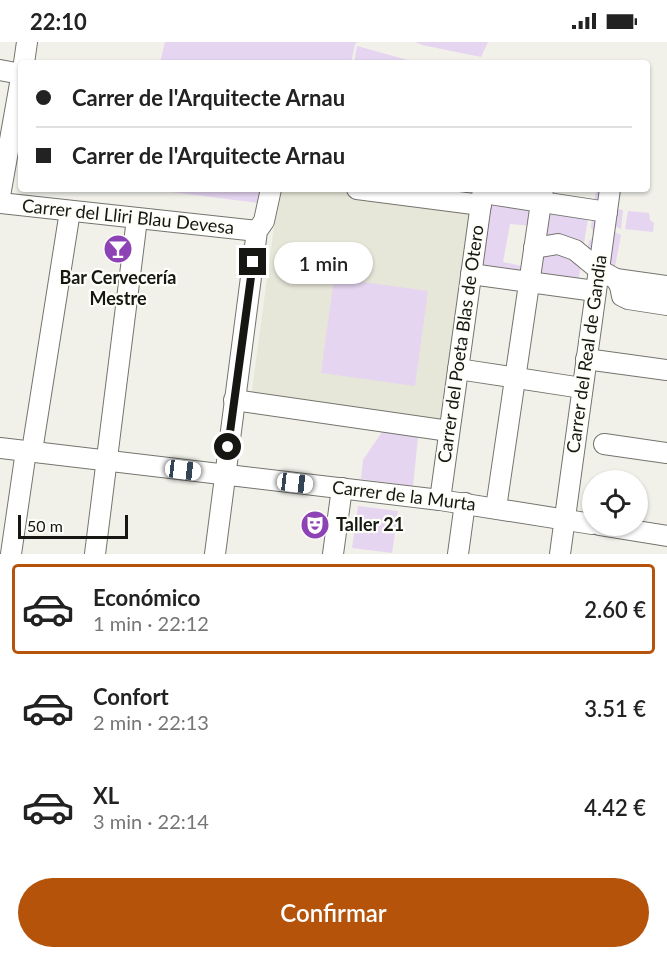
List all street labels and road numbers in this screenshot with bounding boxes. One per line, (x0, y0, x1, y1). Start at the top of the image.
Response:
street label: Carrer del Lliri Blau Devesa (21, 194, 235, 238)
street label: Carrer del Poeta Blas de Otero (432, 223, 488, 464)
street label: Carrer del Real de Gandia (561, 253, 611, 454)
street label: Carrer de la Murta (331, 475, 477, 515)

